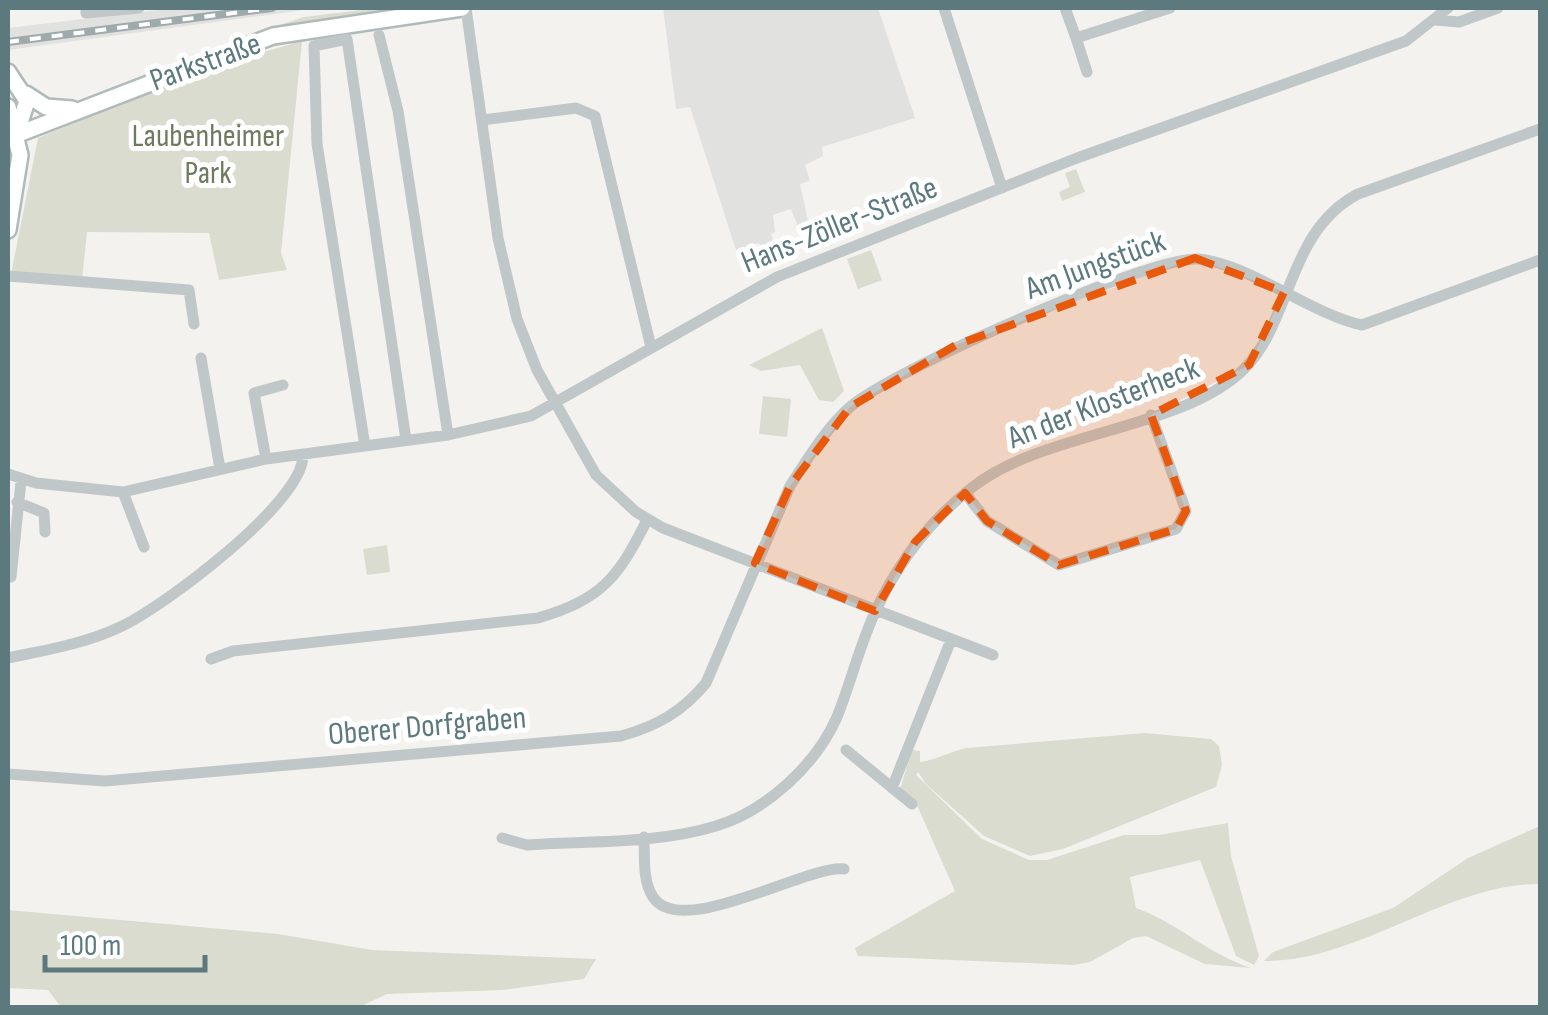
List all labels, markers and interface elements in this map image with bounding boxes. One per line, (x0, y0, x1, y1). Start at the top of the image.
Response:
street label: Parkstraße (145, 24, 266, 100)
park label: Laubenheimer Park (132, 117, 284, 193)
street label: Hans-Zöller-Straße (736, 168, 943, 282)
street label: Am Jungstück (1019, 222, 1171, 309)
street label: An der Klosterheck (1001, 349, 1205, 458)
street label: Oberer Dorfgraben (326, 698, 528, 755)
scale bar (45, 910, 205, 972)
text: 100 m (60, 928, 121, 964)

